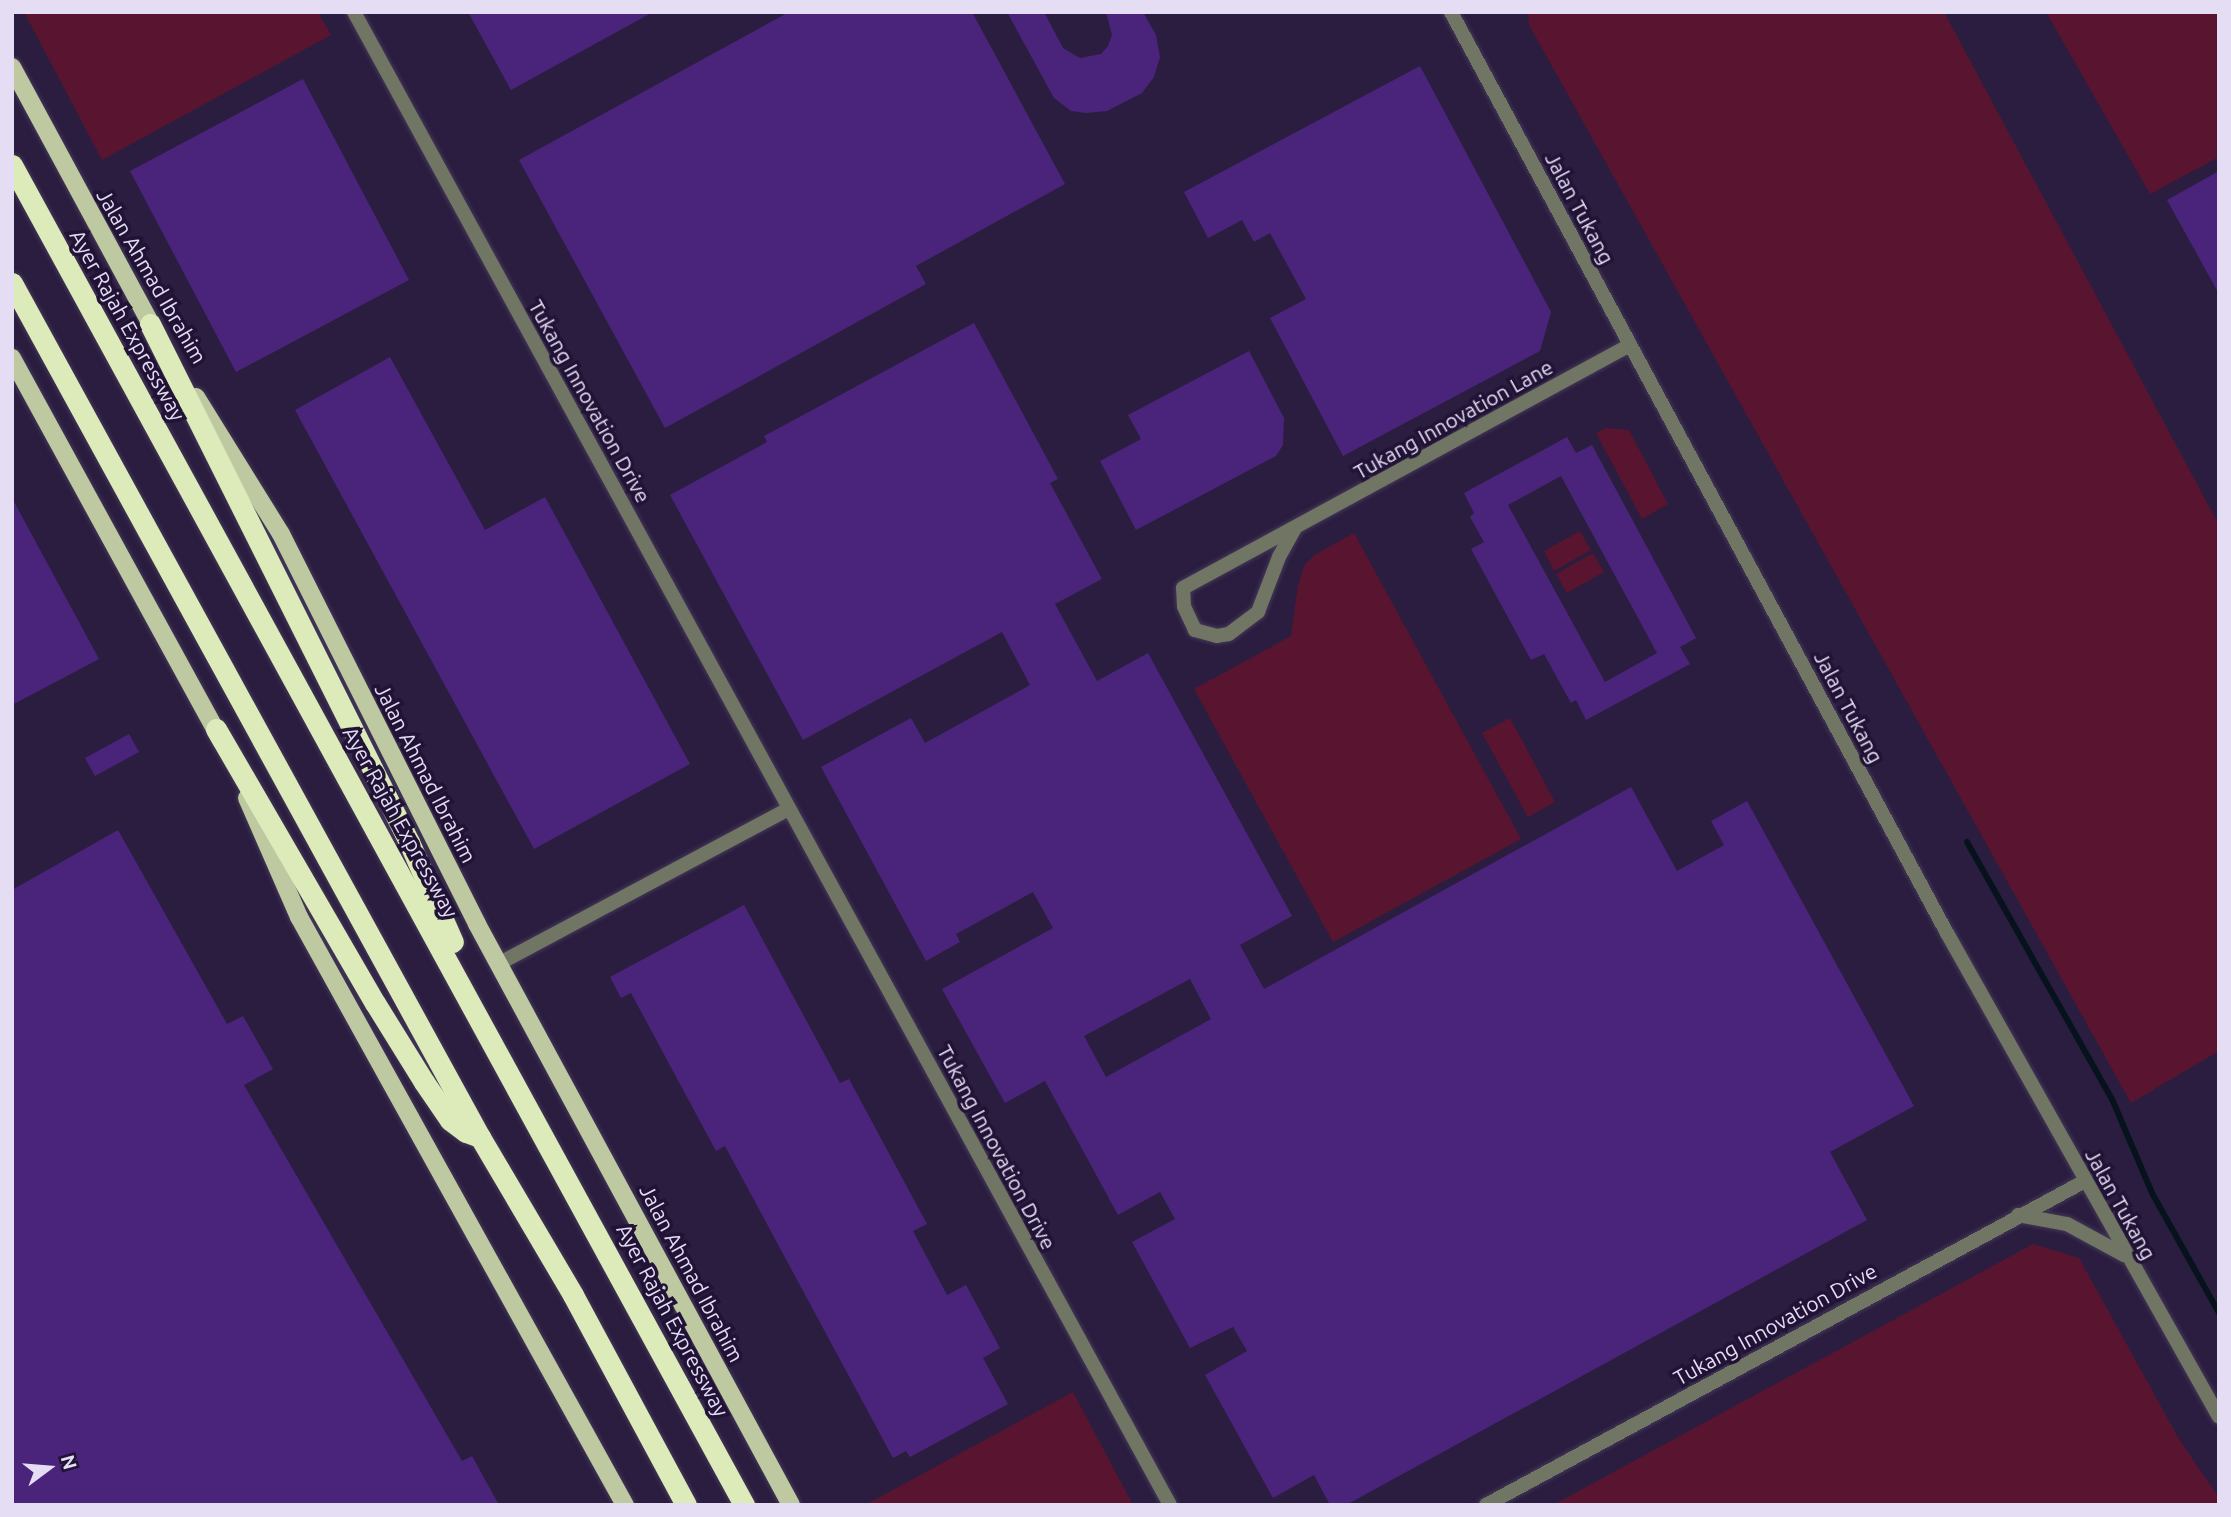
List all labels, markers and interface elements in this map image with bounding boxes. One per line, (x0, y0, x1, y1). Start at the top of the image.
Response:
street label: Jalan Tukang (1540, 148, 1620, 268)
street label: Jalan Ahmad Ibrahim (92, 184, 212, 368)
street label: Ayer Rajah Expressway (65, 225, 191, 425)
street label: Tukang Innovation Drive (524, 295, 656, 507)
street label: Tukang Innovation Lane (1349, 354, 1557, 484)
street label: Jalan Tukang (1809, 647, 1889, 767)
street label: Jalan Ahmad Ibrahim (370, 679, 482, 867)
street label: Ayer Rajah Expressway (338, 722, 464, 922)
street label: Tukang Innovation Drive (932, 1040, 1062, 1254)
street label: Jalan Tukang (2080, 1144, 2162, 1264)
street label: Jalan Ahmad Ibrahim (635, 1180, 749, 1366)
street label: Ayer Rajah Expressway (612, 1219, 734, 1421)
street label: Tukang Innovation Drive (1669, 1258, 1881, 1390)
north arrow (14, 1433, 84, 1503)
text: N (57, 1452, 82, 1472)

